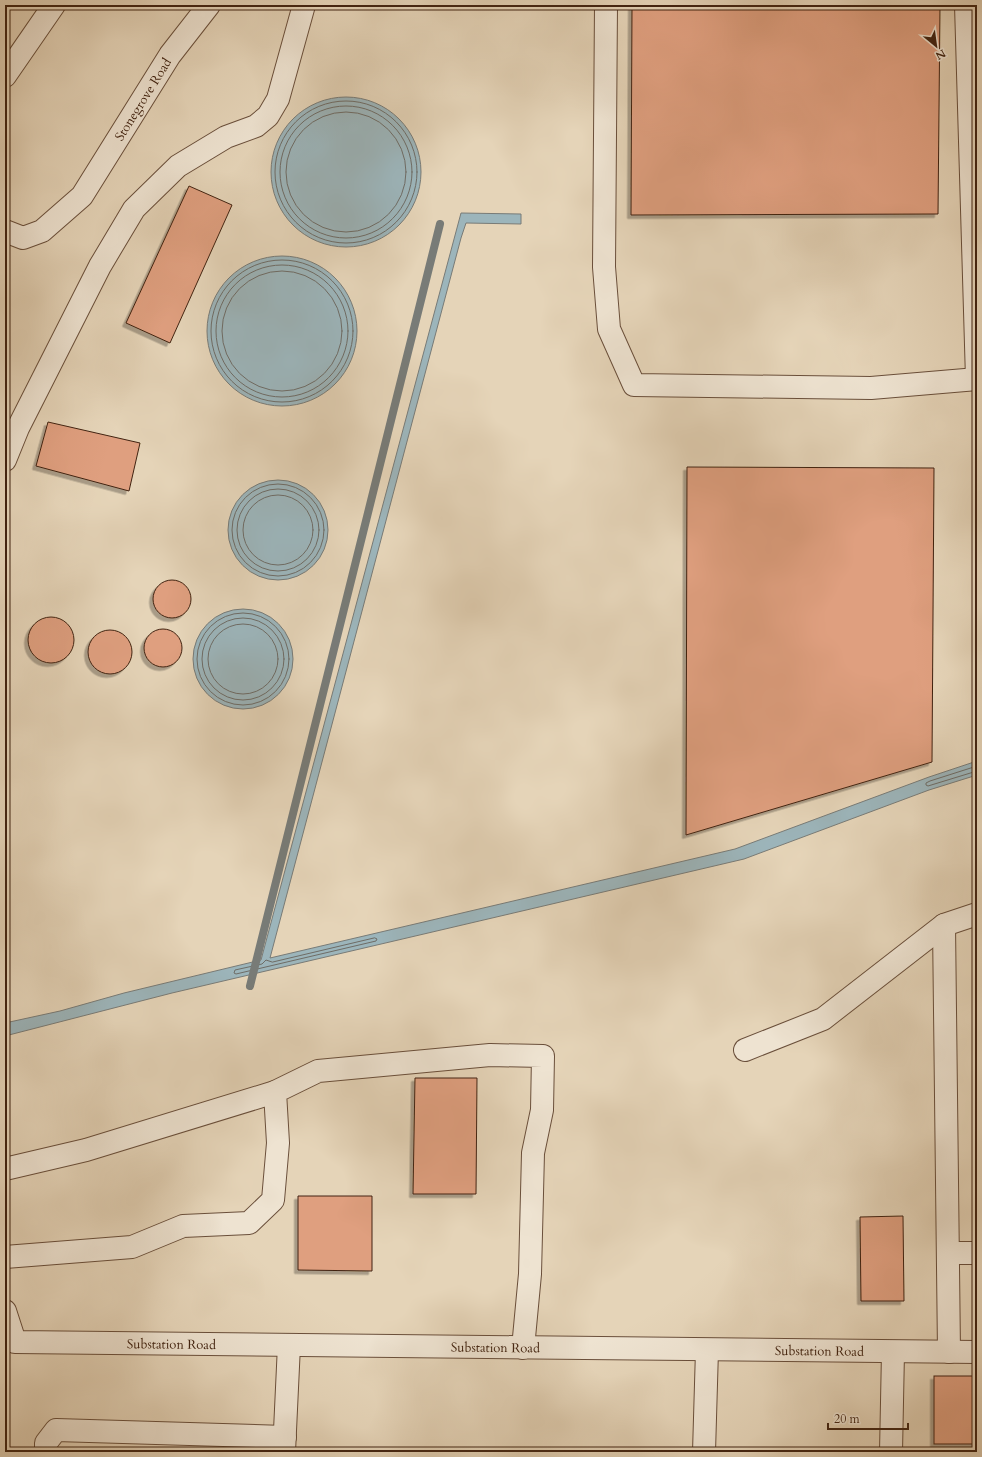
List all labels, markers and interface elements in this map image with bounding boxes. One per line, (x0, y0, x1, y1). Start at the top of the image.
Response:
north arrow (916, 26, 956, 66)
text: N (932, 45, 948, 63)
street label: Stonegrove Road (111, 55, 176, 144)
street label: Substation Road (127, 1335, 216, 1354)
street label: Substation Road (451, 1339, 540, 1357)
street label: Substation Road (775, 1342, 864, 1361)
scale bar (828, 1405, 908, 1431)
text: 20 m (834, 1411, 861, 1427)

